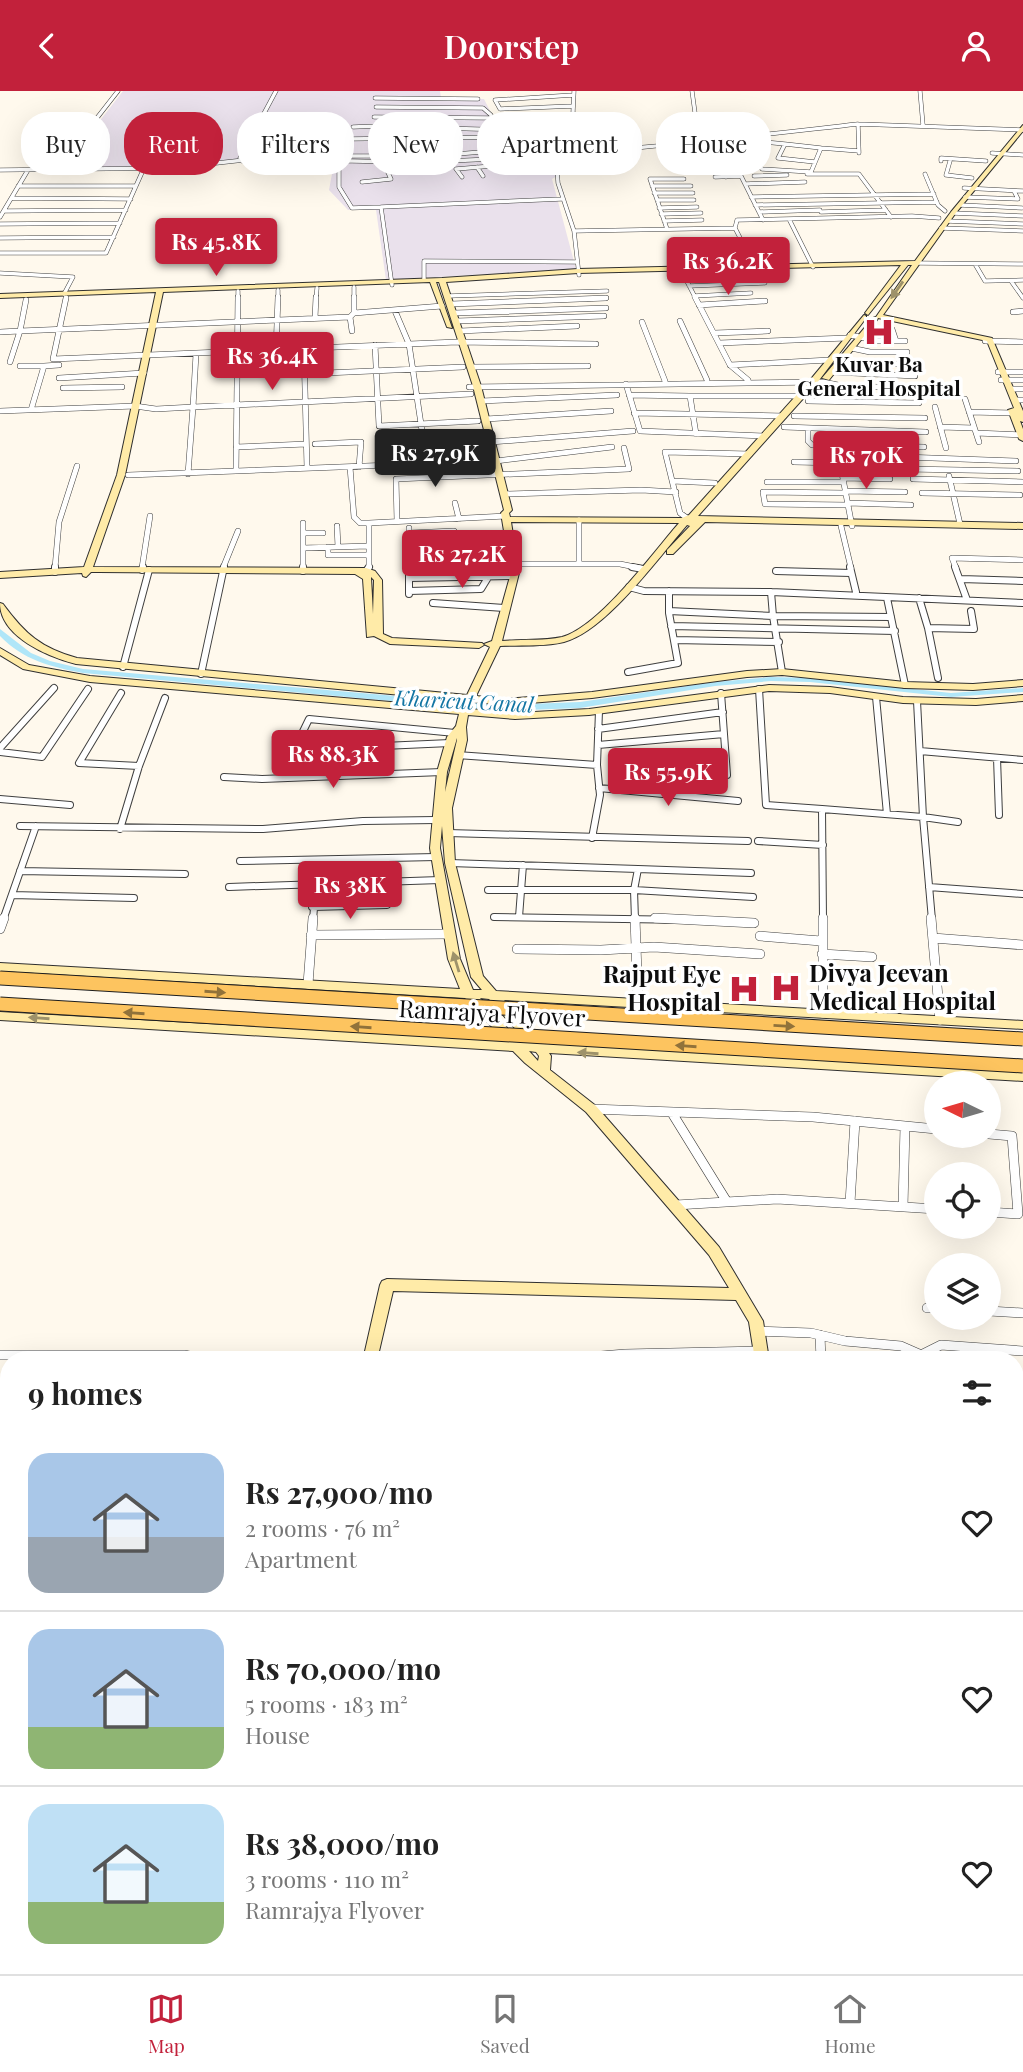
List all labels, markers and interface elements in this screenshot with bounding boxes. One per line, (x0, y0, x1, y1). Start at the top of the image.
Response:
text: Doorstep (444, 24, 579, 67)
icon: back (28, 27, 66, 65)
icon: person (957, 27, 995, 65)
chip: Buy (21, 112, 110, 175)
chip: Rent (124, 112, 223, 175)
chip: Filters (237, 112, 354, 175)
chip: New (368, 112, 463, 175)
chip: Apartment (477, 112, 642, 175)
chip: House (656, 112, 771, 175)
pin: Rs 45.8K (144, 219, 288, 278)
text: Rs 45.8K (171, 225, 261, 256)
pin: Rs 36.2K (656, 237, 800, 297)
text: Rs 36.2K (683, 244, 773, 275)
one-way arrow (890, 281, 904, 299)
hospital icon: Kuvar Ba General Hospital (862, 315, 896, 349)
pin: Rs 36.4K (200, 333, 344, 392)
text: Rs 36.4K (227, 339, 317, 370)
place label: Kuvar Ba General Hospital (797, 349, 961, 401)
pin: Rs 27.9K (363, 429, 507, 489)
pin: Rs 70K (809, 431, 923, 491)
text: Rs 27.9K (391, 436, 479, 467)
text: Rs 70K (829, 438, 903, 469)
pin: Rs 27.2K (390, 531, 534, 590)
text: Rs 27.2K (418, 537, 506, 568)
water label: Kharicut Canal (393, 682, 535, 718)
pin: Rs 88.3K (261, 731, 405, 790)
text: Rs 88.3K (288, 737, 378, 768)
pin: Rs 55.9K (596, 749, 740, 808)
text: Rs 55.9K (624, 755, 712, 786)
pin: Rs 38K (293, 861, 407, 921)
text: Rs 38K (314, 868, 386, 899)
one-way arrow (450, 952, 460, 973)
place label: Divya Jeevan Medical Hospital (809, 956, 996, 1016)
place label: Rajput Eye Hospital (603, 957, 722, 1017)
hospital icon: Divya Jeevan Medical Hospital (769, 971, 803, 1005)
hospital icon: Rajput Eye Hospital (727, 972, 761, 1006)
one-way arrow (204, 987, 226, 998)
street label: Ramrajya Flyover (398, 991, 587, 1033)
one-way arrow (123, 1007, 145, 1018)
one-way arrow (27, 1013, 49, 1024)
one-way arrow (350, 1021, 372, 1032)
one-way arrow (774, 1021, 796, 1032)
one-way arrow (675, 1040, 697, 1051)
one-way arrow (577, 1047, 599, 1058)
north arrow (924, 1071, 1001, 1148)
map controls (924, 1071, 1001, 1330)
button: locate (924, 1162, 1001, 1239)
button: layers (924, 1253, 1001, 1330)
text: 9 homes (28, 1373, 143, 1413)
icon: filters (958, 1374, 996, 1412)
text: Rs 27,900/mo (245, 1472, 433, 1512)
icon: home (84, 1481, 168, 1565)
icon: heart (958, 1504, 996, 1542)
text: 2 rooms · 76 m² (245, 1512, 400, 1543)
text: Apartment (245, 1543, 357, 1574)
text: Rs 70,000/mo (245, 1648, 441, 1688)
icon: home (84, 1657, 168, 1741)
icon: heart (958, 1680, 996, 1718)
text: 5 rooms · 183 m² (245, 1688, 408, 1719)
text: House (245, 1719, 310, 1750)
text: Rs 38,000/mo (245, 1823, 439, 1863)
icon: home (84, 1832, 168, 1916)
icon: heart (958, 1855, 996, 1893)
text: 3 rooms · 110 m² (245, 1863, 409, 1894)
text: Ramrajya Flyover (245, 1894, 424, 1925)
tab: Map (147, 1990, 185, 2058)
tab: Saved (480, 1990, 530, 2058)
tab: Home (825, 1990, 876, 2058)

